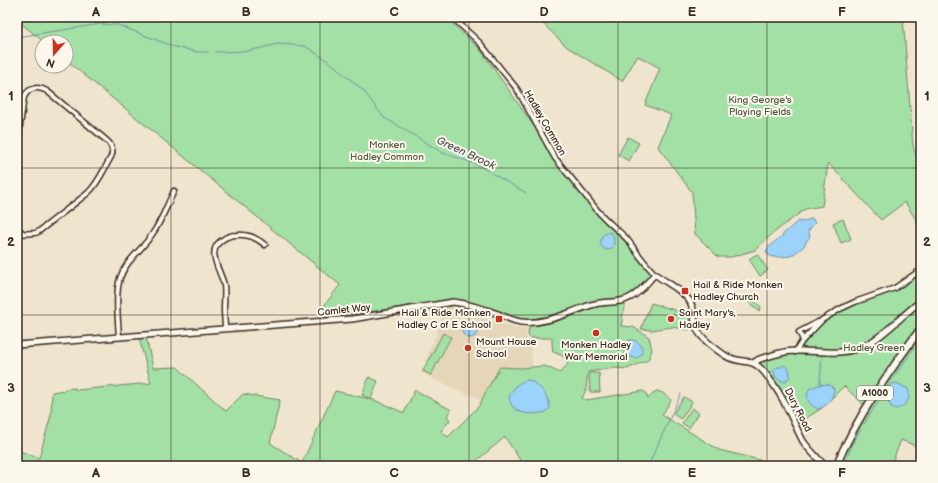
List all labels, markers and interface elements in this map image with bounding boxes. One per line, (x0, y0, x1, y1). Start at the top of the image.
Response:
text: A (91, 4, 100, 20)
text: B (241, 4, 251, 20)
text: C (389, 4, 399, 20)
text: D (539, 4, 549, 20)
text: E (688, 4, 697, 20)
text: F (838, 4, 846, 20)
north arrow (34, 34, 74, 74)
text: N (45, 55, 57, 70)
text: 1 (8, 88, 14, 104)
street label: Hadley Common (521, 88, 569, 158)
text: 1 (924, 88, 930, 104)
park label: King George's Playing Fields (728, 94, 792, 118)
water label: Green Brook (434, 134, 498, 173)
park label: Monken Hadley Common (350, 139, 424, 163)
text: 2 (7, 234, 15, 250)
text: 2 (923, 234, 931, 250)
place label: Hail & Ride Monken Hadley Church (693, 279, 783, 303)
marker: Hail & Ride Monken Hadley Church (680, 286, 690, 296)
street label: Camlet Way (317, 301, 372, 319)
place label: Hail & Ride Monken Hadley C of E School (397, 307, 491, 331)
place label: Saint Mary's, Hadley (679, 307, 736, 331)
marker: Hail & Ride Monken Hadley C of E School (494, 314, 504, 324)
marker: Saint Mary's, Hadley (666, 314, 676, 324)
marker: Monken Hadley War Memorial (591, 328, 601, 338)
place label: Mount House School (476, 336, 537, 360)
place label: Monken Hadley War Memorial (561, 339, 632, 363)
park label: Hadley Green (843, 342, 905, 354)
marker: Mount House School (463, 343, 473, 353)
text: 3 (7, 380, 15, 396)
text: 3 (923, 380, 931, 396)
street label: Dury Road (782, 386, 814, 434)
road number: A1000 (857, 386, 893, 400)
text: A (91, 465, 100, 481)
text: B (241, 465, 251, 481)
text: C (389, 465, 399, 481)
text: D (539, 465, 549, 481)
text: E (688, 465, 697, 481)
text: F (838, 465, 846, 481)

